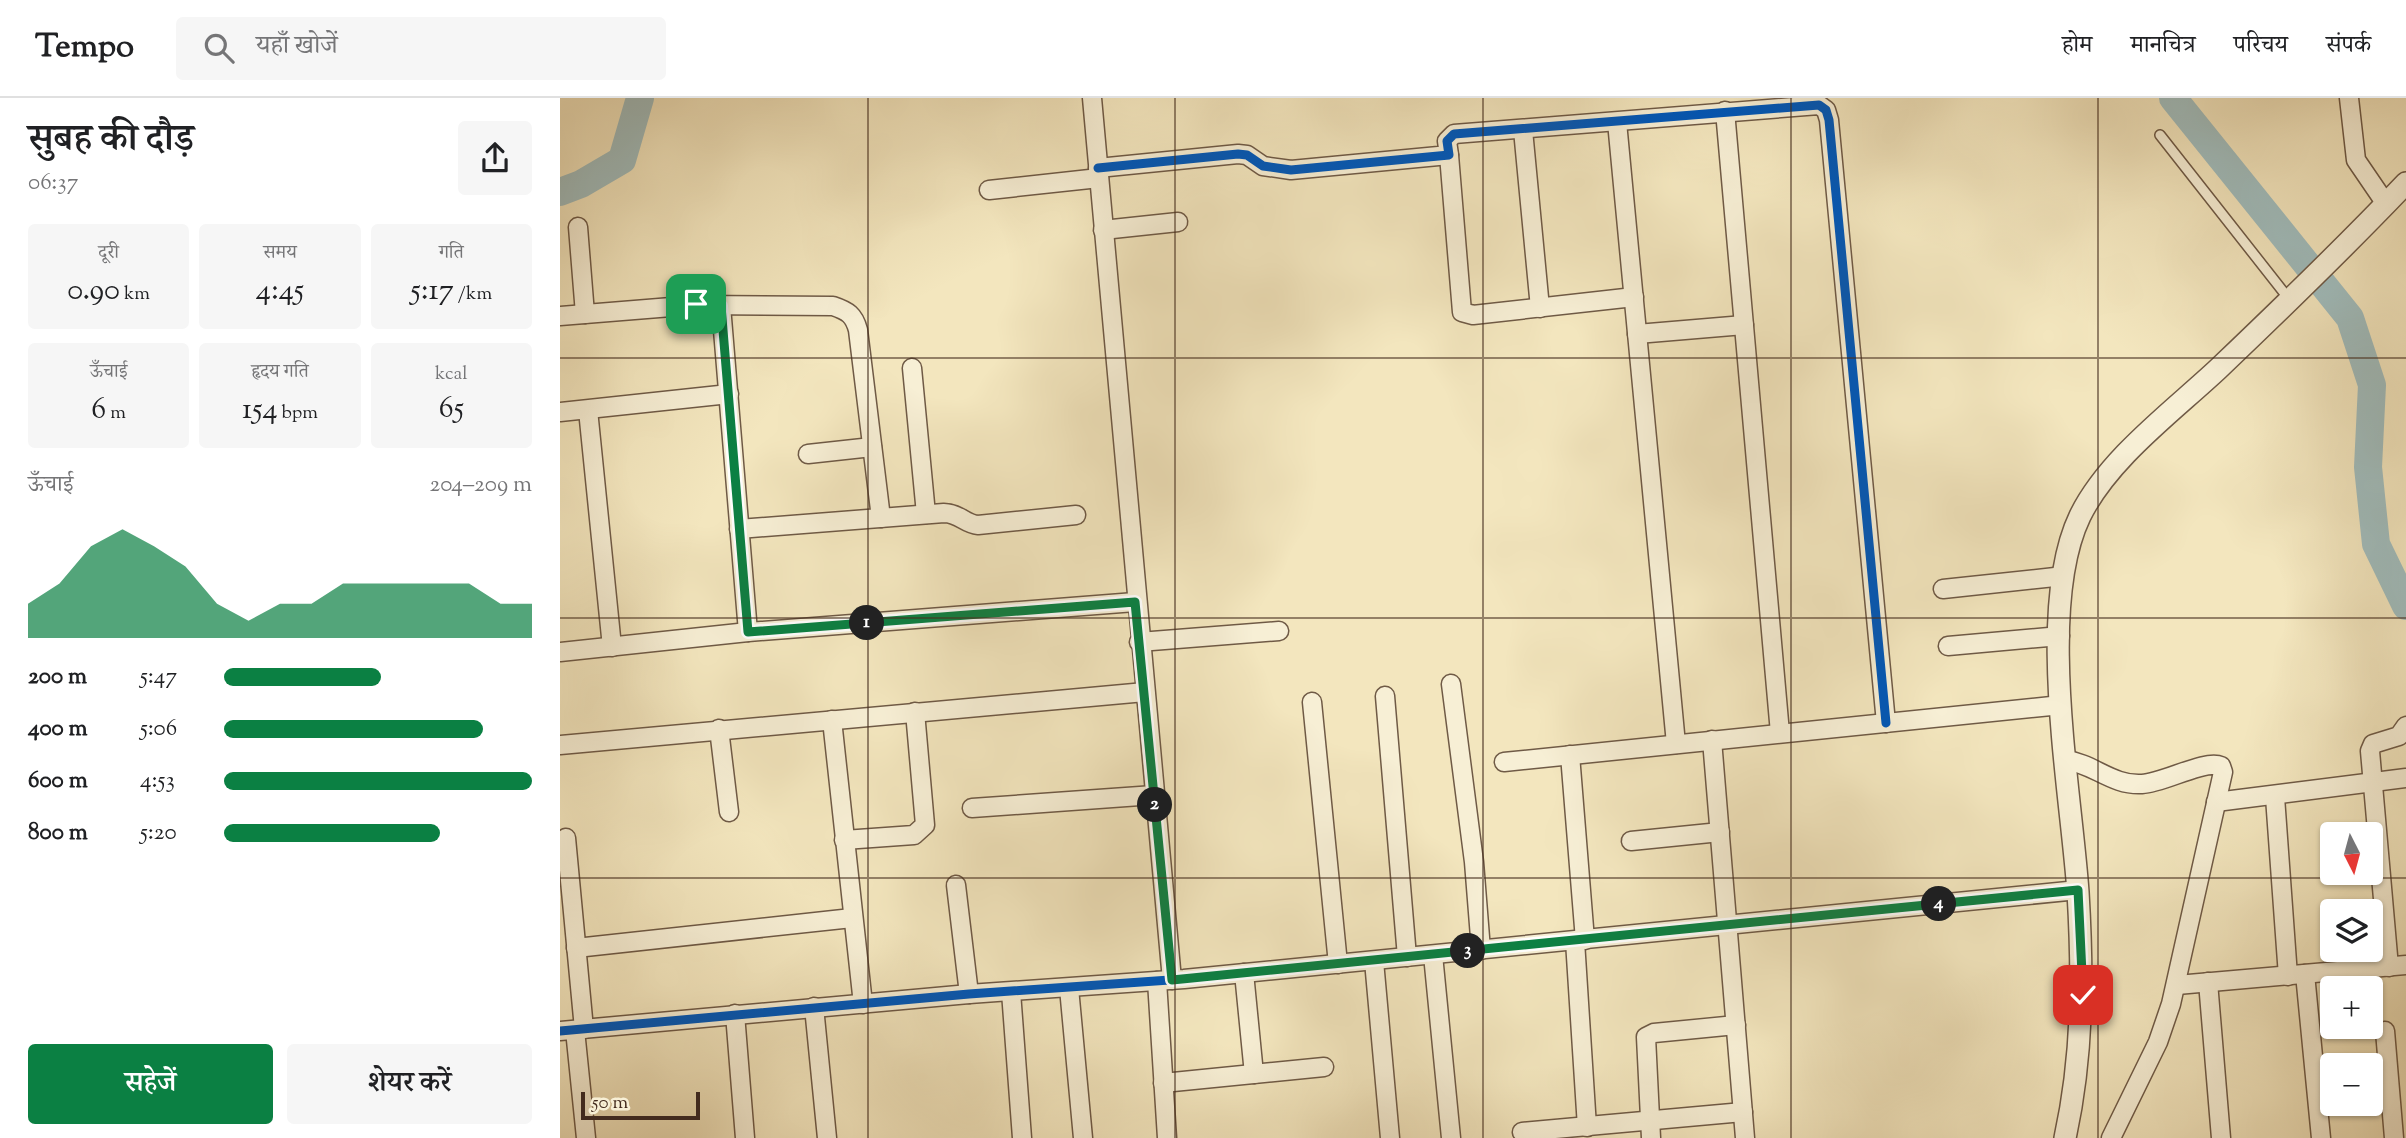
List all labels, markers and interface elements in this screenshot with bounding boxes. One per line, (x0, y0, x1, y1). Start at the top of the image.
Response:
search box (176, 17, 666, 80)
text: Tempo (35, 24, 134, 72)
text: यहाँ खोजें (256, 28, 338, 65)
icon: search (200, 29, 238, 67)
text: होम (2062, 29, 2092, 63)
text: मानचित्र (2130, 29, 2196, 63)
text: परिचय (2234, 29, 2288, 63)
text: संपर्क (2326, 29, 2371, 63)
text: सुबह की दौड़ (28, 114, 194, 168)
button: share (458, 121, 532, 195)
text: 06:37 (28, 167, 78, 200)
text: दूरी (98, 240, 119, 267)
text: समय (263, 240, 297, 267)
text: गति (439, 240, 464, 267)
text: 0.90 (67, 270, 120, 313)
text: 4:45 (256, 270, 304, 313)
text: 5:17 (410, 270, 454, 313)
pin (666, 274, 726, 334)
text: km (120, 281, 150, 308)
text: /km (454, 281, 492, 308)
icon: arrive (677, 285, 715, 323)
text: ऊँचाई (90, 359, 127, 386)
text: हृदय गति (251, 359, 309, 386)
text: kcal (435, 361, 468, 388)
text: 65 (439, 388, 464, 431)
text: 6 (91, 389, 106, 432)
text: 154 (242, 389, 278, 432)
text: m (106, 400, 126, 427)
text: bpm (278, 400, 318, 427)
text: ऊँचाई (28, 469, 73, 502)
text: 204–209 m (430, 469, 532, 502)
pin: 1 (850, 606, 884, 640)
text: 1 (863, 609, 870, 636)
text: 200 m (28, 661, 87, 694)
text: 5:47 (140, 661, 177, 694)
text: 400 m (28, 713, 88, 746)
text: 5:06 (140, 713, 177, 746)
text: 600 m (28, 765, 88, 798)
text: 4:53 (140, 765, 175, 798)
pin: 2 (1138, 788, 1172, 822)
text: 2 (1150, 791, 1159, 818)
text: 800 m (28, 817, 88, 850)
text: 5:20 (140, 817, 177, 850)
north arrow (2320, 822, 2384, 886)
map controls (2320, 822, 2383, 1116)
pin: 4 (1922, 886, 1956, 922)
text: 4 (1934, 890, 1943, 917)
button: layers (2320, 899, 2383, 962)
pin: 3 (1450, 934, 1486, 968)
text: 3 (1464, 937, 1471, 964)
pin (2053, 965, 2113, 1025)
icon: check (2064, 976, 2102, 1014)
button: + (2320, 976, 2383, 1039)
button: सहेजें (28, 1044, 273, 1124)
button: शेयर करें (287, 1044, 532, 1124)
button: − (2320, 1053, 2383, 1116)
scale bar (581, 1089, 700, 1121)
text: 50 m (592, 1090, 628, 1117)

